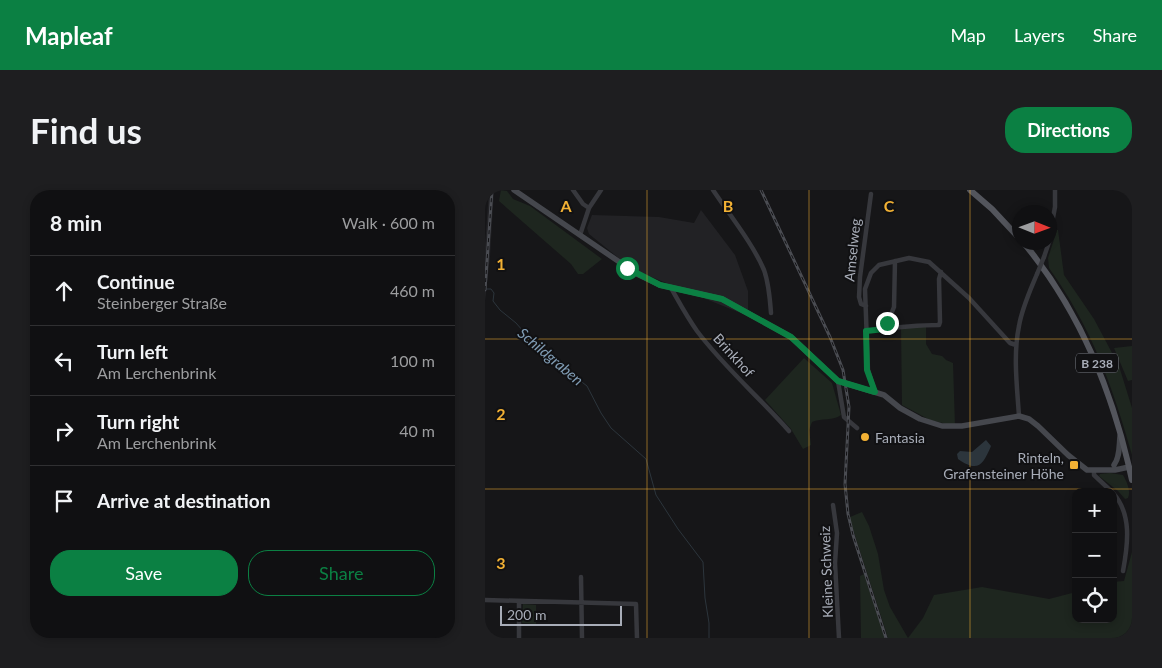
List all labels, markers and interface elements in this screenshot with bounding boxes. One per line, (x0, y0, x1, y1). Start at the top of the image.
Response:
text: Mapleaf (25, 21, 113, 50)
text: Map (950, 24, 986, 46)
text: Layers (1014, 24, 1065, 46)
text: Share (1093, 24, 1137, 46)
button: Directions (1005, 107, 1132, 153)
text: Find us (30, 109, 142, 151)
text: A (559, 196, 572, 215)
text: B (723, 196, 733, 215)
text: C (884, 196, 895, 215)
north arrow (1012, 205, 1057, 250)
text: 8 min (50, 210, 102, 235)
text: Walk · 600 m (342, 213, 435, 232)
street label: Amselweg (840, 218, 864, 282)
text: 1 (496, 254, 506, 273)
route start (616, 257, 639, 280)
text: Continue (97, 270, 175, 293)
icon: ahead (50, 277, 78, 305)
text: 460 m (390, 281, 435, 300)
text: Steinberger Straße (97, 293, 227, 312)
route end (876, 312, 899, 335)
water label: Schildgraben (515, 323, 587, 389)
street label: Brinkhof (710, 330, 758, 380)
text: Turn left (97, 340, 168, 363)
icon: left (50, 347, 78, 375)
text: 100 m (390, 351, 435, 370)
road number: B 238 (1076, 354, 1118, 372)
text: Am Lerchenbrink (97, 363, 216, 382)
text: 2 (496, 404, 506, 423)
text: Turn right (97, 410, 179, 433)
icon: right (50, 417, 78, 445)
text: 40 m (399, 421, 435, 440)
place label: Fantasia (875, 429, 925, 446)
marker: Fantasia (859, 431, 871, 443)
text: Am Lerchenbrink (97, 433, 216, 452)
place label: Rinteln, Grafensteiner Höhe (943, 449, 1064, 482)
marker: Rinteln, Grafensteiner Höhe (1068, 459, 1080, 471)
icon: arrive (50, 487, 78, 515)
map controls (1072, 488, 1117, 623)
button: + (1072, 488, 1117, 533)
text: Arrive at destination (97, 489, 270, 512)
street label: Kleine Schweiz (816, 526, 836, 618)
button: − (1072, 533, 1117, 578)
button: Save (50, 550, 238, 596)
button: Share (248, 550, 435, 596)
text: 3 (496, 553, 506, 572)
button: locate (1072, 578, 1117, 623)
scale bar (500, 603, 623, 626)
text: 200 m (507, 606, 546, 623)

